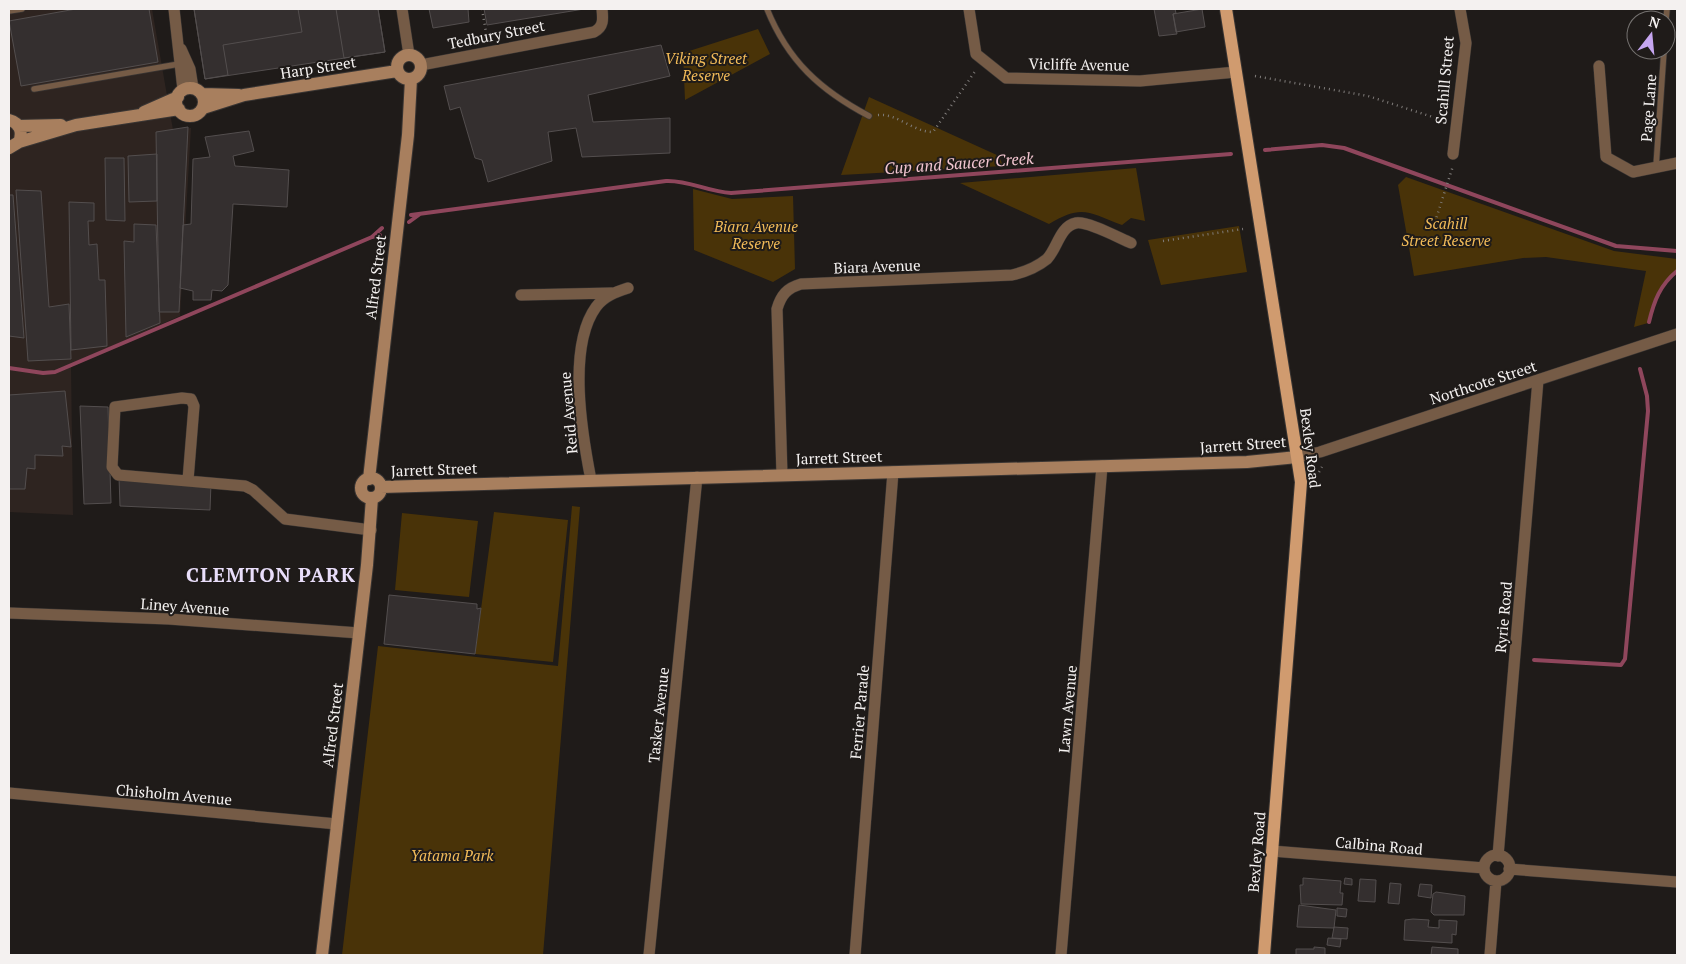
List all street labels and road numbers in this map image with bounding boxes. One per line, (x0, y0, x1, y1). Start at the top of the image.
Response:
street label: Tedbury Street (446, 15, 547, 53)
street label: Scahill Street (1430, 35, 1458, 125)
street label: Harp Street (279, 51, 358, 83)
street label: Vicliffe Avenue (1028, 53, 1130, 75)
street label: Page Lane (1636, 73, 1660, 143)
street label: Alfred Street (360, 233, 390, 320)
street label: Biara Avenue (833, 254, 921, 278)
street label: Northcote Street (1427, 355, 1539, 409)
street label: Reid Avenue (554, 371, 582, 455)
street label: Bexley Road (1296, 407, 1326, 489)
street label: Jarrett Street (1199, 431, 1287, 457)
street label: Jarrett Street (795, 445, 883, 469)
street label: Jarrett Street (390, 457, 478, 481)
street label: Ryrie Road (1490, 581, 1516, 653)
street label: Liney Avenue (140, 593, 230, 619)
street label: Ferrier Parade (845, 664, 873, 760)
street label: Lawn Avenue (1053, 664, 1081, 754)
street label: Tasker Avenue (643, 666, 673, 764)
street label: Alfred Street (317, 681, 347, 768)
street label: Chisholm Avenue (115, 779, 233, 809)
street label: Bexley Road (1243, 811, 1269, 893)
street label: Calbina Road (1334, 831, 1424, 859)

